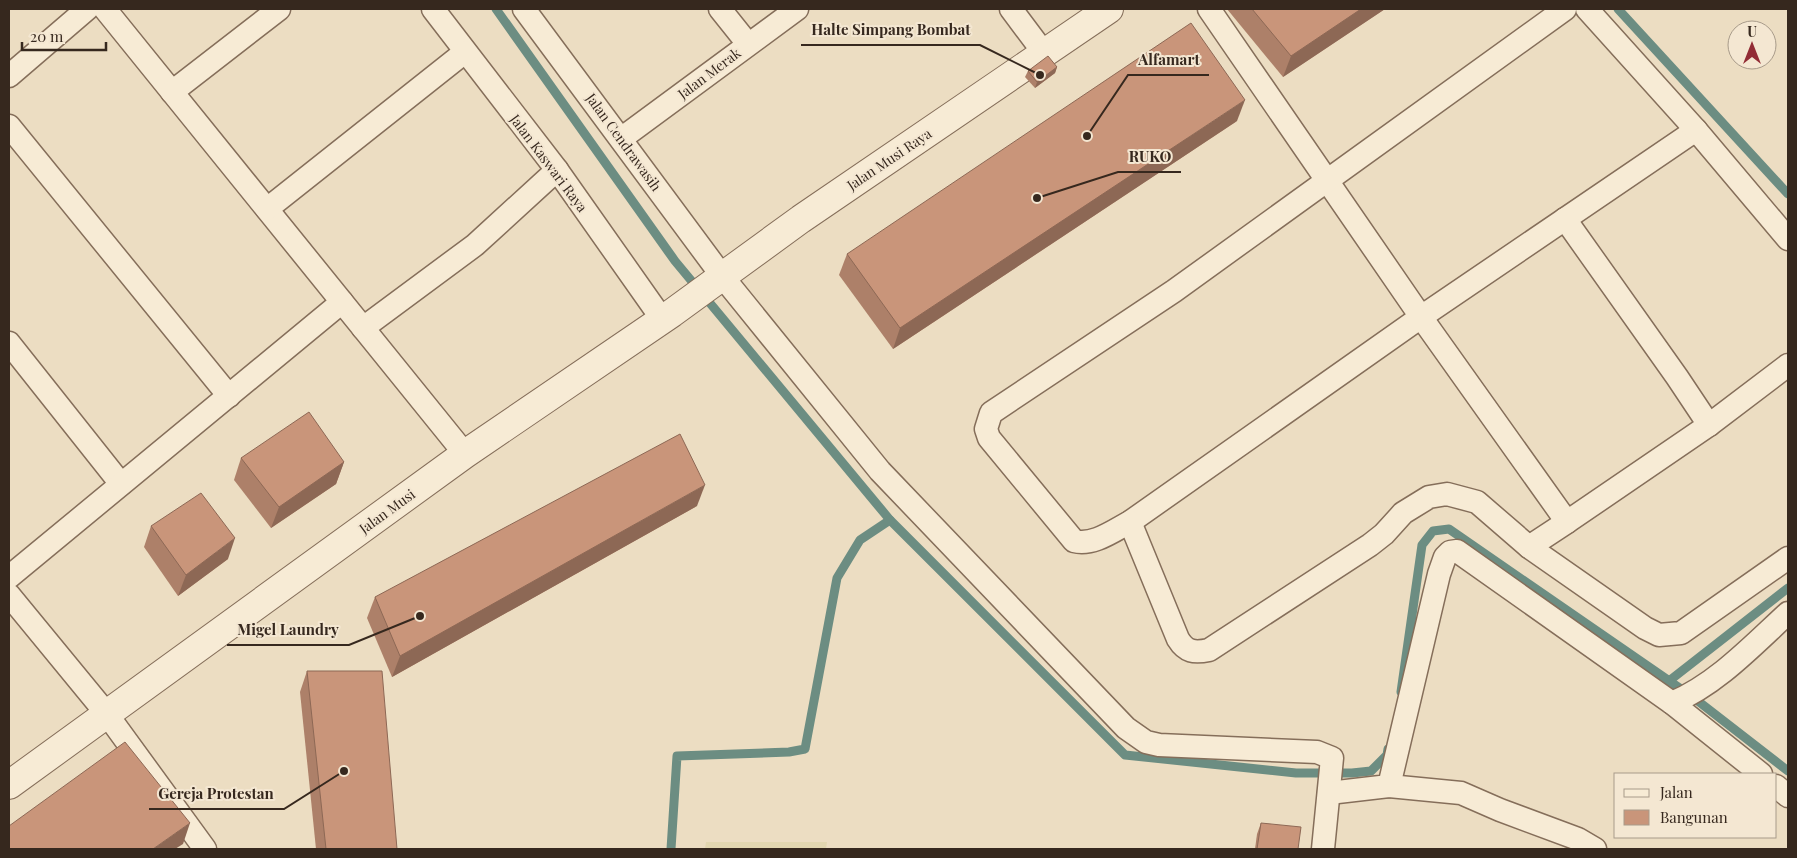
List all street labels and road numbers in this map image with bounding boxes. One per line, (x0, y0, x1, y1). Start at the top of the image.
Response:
street label: Jalan Merak (673, 43, 744, 103)
street label: Jalan Cendrawasih (581, 88, 666, 195)
street label: Jalan Kaswari Raya (505, 109, 592, 216)
street label: Jalan Musi Raya (842, 124, 935, 195)
street label: Jalan Musi (354, 484, 419, 538)

